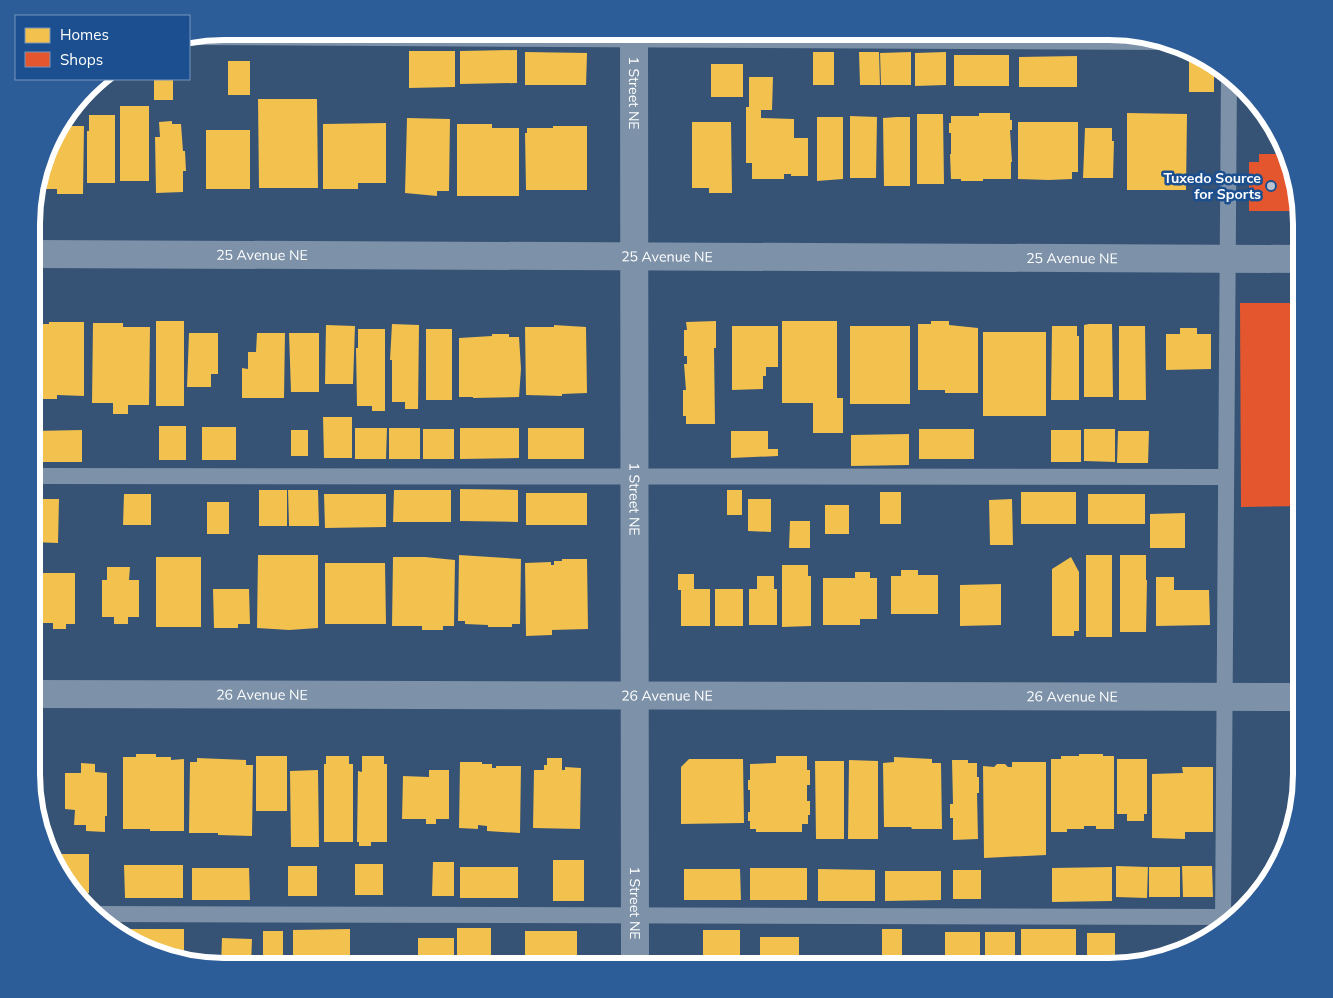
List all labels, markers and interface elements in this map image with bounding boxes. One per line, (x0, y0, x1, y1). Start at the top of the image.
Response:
legend (15, 15, 190, 80)
text: Homes (60, 25, 109, 44)
text: Shops (60, 50, 103, 69)
street label: 1 Street NE (625, 56, 643, 130)
place label: Tuxedo Source for Sports (1163, 169, 1261, 203)
marker: Tuxedo Source for Sports (1265, 180, 1277, 192)
street label: 25 Avenue NE (216, 246, 308, 264)
street label: 25 Avenue NE (621, 247, 713, 266)
street label: 25 Avenue NE (1026, 249, 1118, 267)
street label: 1 Street NE (625, 462, 644, 536)
street label: 26 Avenue NE (216, 685, 308, 704)
street label: 26 Avenue NE (621, 686, 713, 705)
street label: 26 Avenue NE (1026, 687, 1118, 706)
street label: 1 Street NE (626, 866, 644, 940)

